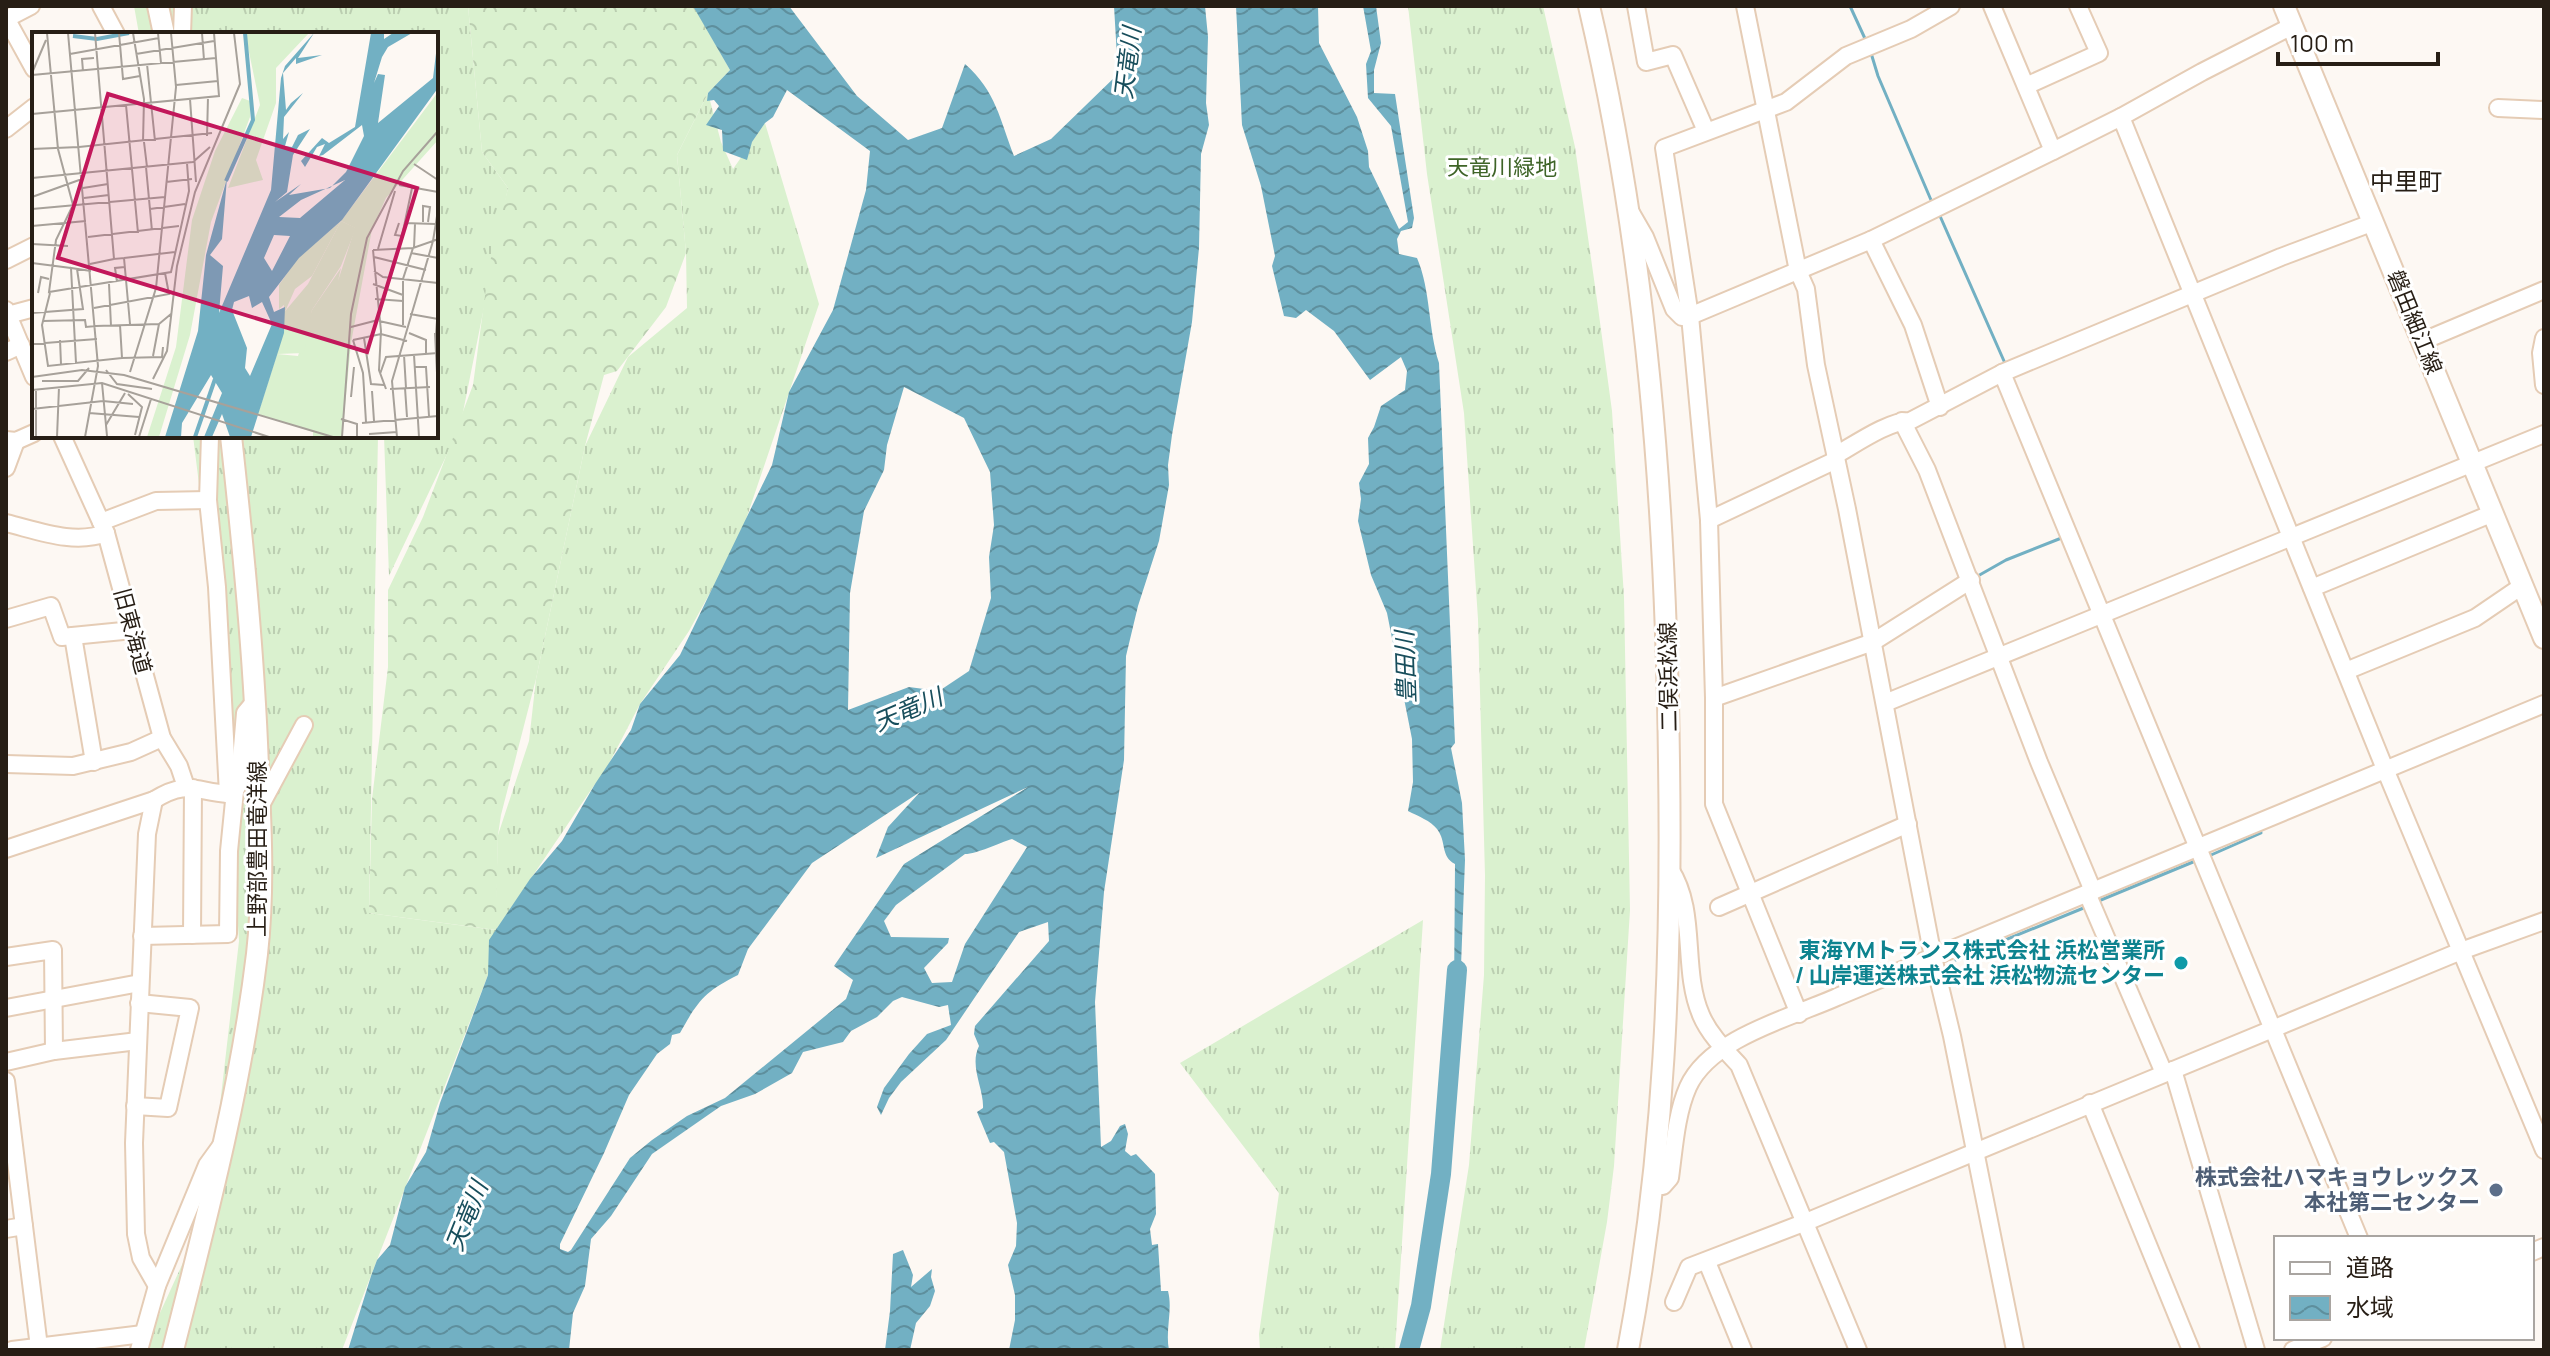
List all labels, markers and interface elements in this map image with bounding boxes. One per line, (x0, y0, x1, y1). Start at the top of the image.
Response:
scale bar (2278, 16, 2438, 66)
water label: 天竜川 (1106, 22, 1148, 101)
text: 100 m (2290, 26, 2354, 59)
inset map (32, 32, 438, 438)
park label: 天竜川緑地 (1447, 152, 1557, 182)
district label: 中里町 (2370, 164, 2442, 197)
street label: 磐田細江線 (2380, 265, 2450, 379)
street label: 旧東海道 (107, 585, 159, 677)
street label: 二俣浜松線 (1652, 622, 1684, 732)
water label: 豊田川 (1387, 628, 1422, 704)
water label: 天竜川 (868, 678, 950, 738)
street label: 上野部豊田竜洋線 (242, 761, 272, 937)
place label: 東海YMトランス株式会社 浜松営業所 / 山岸運送株式会社 浜松物流センター (1795, 935, 2165, 990)
marker: 東海YMトランス株式会社 浜松営業所 / 山岸運送株式会社 浜松物流センター (2172, 954, 2190, 972)
place label: 株式会社ハマキョウレックス 本社第二センター (2195, 1162, 2480, 1217)
water label: 天竜川 (437, 1173, 496, 1255)
marker: 株式会社ハマキョウレックス 本社第二センター (2487, 1181, 2505, 1199)
legend (2274, 1236, 2534, 1340)
text: 道路 (2346, 1250, 2394, 1283)
text: 水域 (2346, 1290, 2394, 1323)

